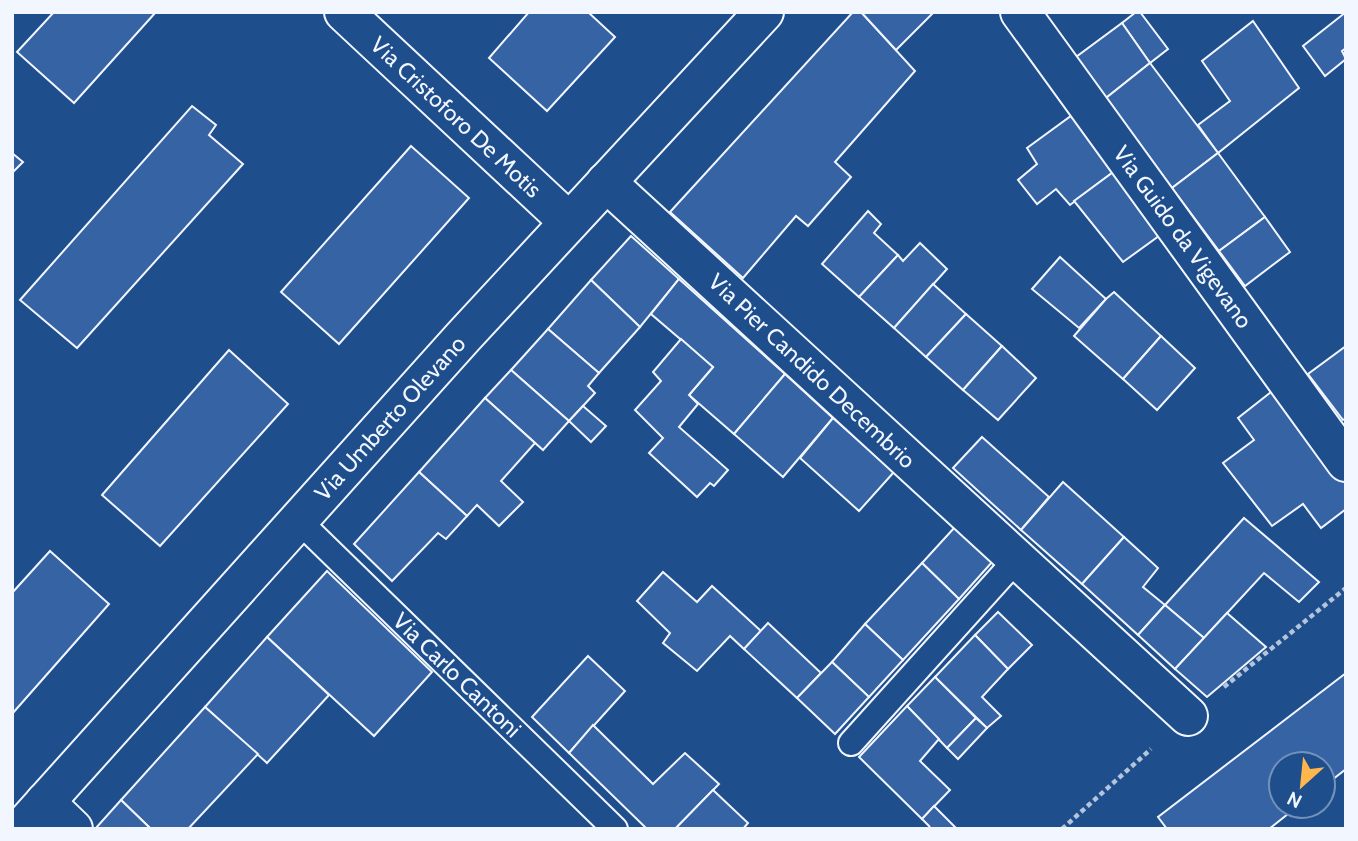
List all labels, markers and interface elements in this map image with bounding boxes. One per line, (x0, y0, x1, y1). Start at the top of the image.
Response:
street label: Via Cristoforo De Motis (365, 31, 547, 203)
street label: Via Guido da Vigevano (1107, 140, 1259, 334)
street label: Via Pier Candido Decembrio (703, 268, 921, 474)
street label: Via Umberto Olevano (309, 330, 471, 506)
street label: Via Carlo Cantoni (387, 607, 527, 743)
north arrow (1267, 750, 1337, 820)
text: N (1283, 786, 1306, 813)

